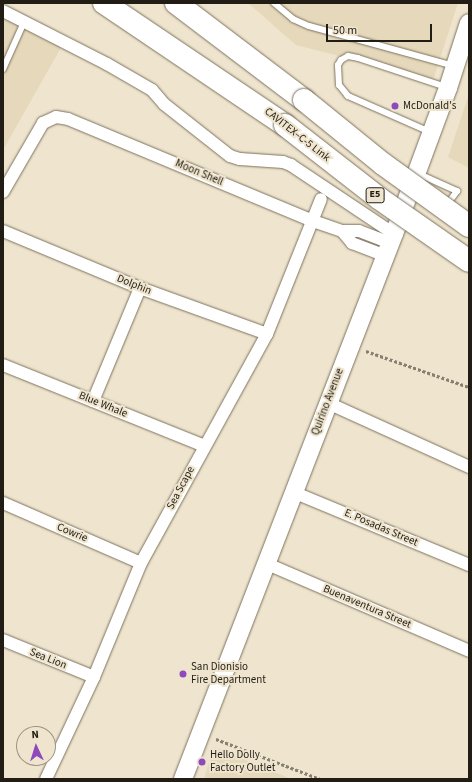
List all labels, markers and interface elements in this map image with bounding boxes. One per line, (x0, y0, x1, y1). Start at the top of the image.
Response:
scale bar (328, 16, 434, 42)
text: 50 m (333, 22, 357, 39)
place label: McDonald's (403, 99, 456, 113)
marker: McDonald's (390, 101, 400, 111)
street label: CAVITEX–C-5 Link (262, 105, 332, 165)
street label: Moon Shell (173, 157, 225, 189)
road number: E5 (365, 187, 385, 203)
street label: Dolphin (115, 272, 153, 298)
street label: Quirino Avenue (309, 367, 347, 437)
street label: Blue Whale (77, 389, 129, 421)
street label: Sea Scape (164, 464, 198, 512)
street label: E. Posadas Street (342, 507, 420, 549)
street label: Cowrie (55, 521, 89, 545)
street label: Buenaventura Street (321, 582, 413, 632)
street label: Sea Lion (27, 646, 69, 672)
place label: San Dionisio Fire Department (191, 661, 266, 687)
marker: San Dionisio Fire Department (178, 669, 188, 679)
north arrow (16, 726, 56, 766)
text: N (31, 727, 39, 742)
place label: Hello Dolly Factory Outlet (210, 749, 275, 775)
marker: Hello Dolly Factory Outlet (197, 757, 207, 767)

